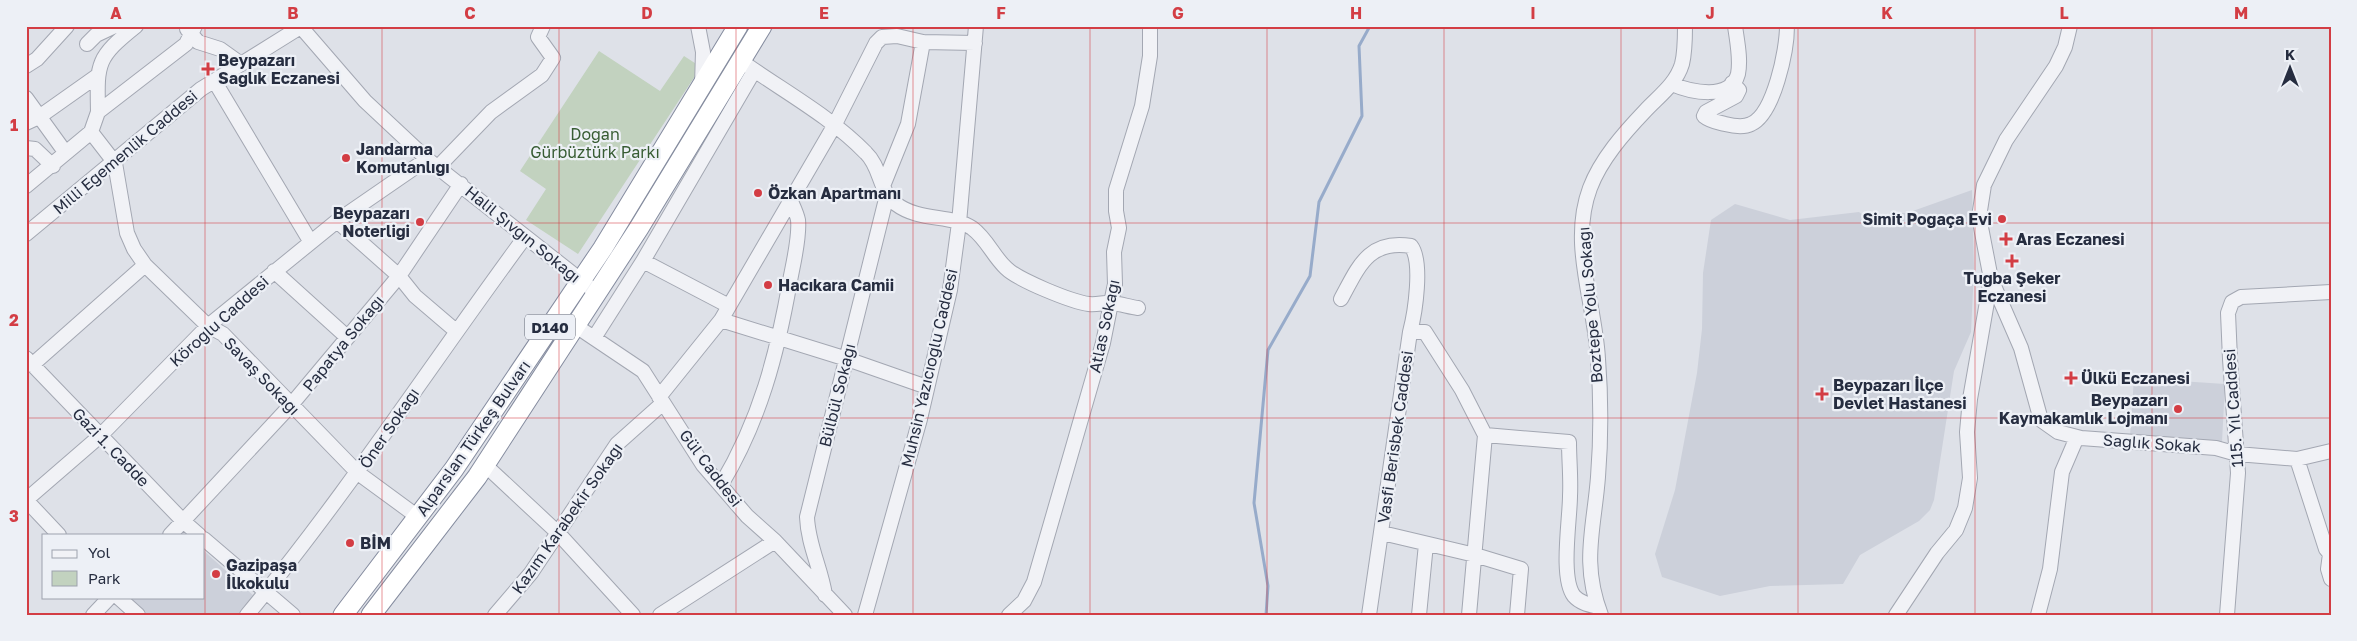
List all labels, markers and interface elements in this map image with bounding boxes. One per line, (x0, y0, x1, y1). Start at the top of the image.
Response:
text: A (110, 3, 122, 23)
text: B (287, 3, 299, 23)
text: C (464, 3, 476, 23)
text: D (641, 3, 653, 23)
text: E (819, 3, 829, 23)
text: F (996, 3, 1006, 23)
text: G (1172, 3, 1184, 23)
text: H (1350, 3, 1362, 23)
text: I (1530, 3, 1536, 23)
text: J (1705, 3, 1715, 23)
text: K (1881, 3, 1893, 23)
text: L (2059, 3, 2069, 23)
text: M (2234, 3, 2248, 23)
north arrow (2264, 42, 2314, 92)
text: K (2285, 46, 2295, 63)
place label: Beypazarı Sağlık Eczanesi (218, 50, 340, 88)
marker: Beypazarı Sağlık Eczanesi (202, 63, 214, 75)
street label: Milli Egemenlik Caddesi (49, 86, 201, 218)
text: 1 (10, 115, 18, 135)
park label: Doğan Gürbüztürk Parkı (530, 124, 660, 162)
place label: Jandarma Komutanlığı (356, 139, 450, 177)
marker: Jandarma Komutanlığı (340, 152, 352, 164)
street label: Halil Şıvgın Sokağı (461, 181, 585, 287)
place label: Özkan Apartmanı (768, 183, 901, 203)
marker: Özkan Apartmanı (752, 187, 764, 199)
place label: Beypazarı Noterliği (333, 203, 410, 241)
place label: Simit Poğaça Evi (1863, 209, 1992, 229)
marker: Simit Poğaça Evi (1996, 213, 2008, 225)
marker: Beypazarı Noterliği (414, 216, 426, 228)
street label: Boztepe Yolu Sokağı (1573, 226, 1607, 384)
place label: Aras Eczanesi (2016, 229, 2125, 249)
marker: Aras Eczanesi (2000, 233, 2012, 245)
marker: Tuğba Şeker Eczanesi (2006, 255, 2018, 267)
street label: Muhsin Yazıcıoğlu Caddesi (896, 267, 962, 469)
place label: Tuğba Şeker Eczanesi (1963, 268, 2061, 306)
street label: Köroğlu Caddesi (165, 271, 273, 371)
place label: Hacıkara Camii (778, 275, 894, 295)
street label: Atlas Sokağı (1084, 277, 1124, 375)
marker: Hacıkara Camii (762, 279, 774, 291)
street label: Papatya Sokağı (298, 291, 388, 395)
text: 2 (9, 310, 19, 330)
road number: D140 (525, 314, 575, 340)
street label: Savaş Sokağı (220, 333, 304, 419)
street label: Bülbül Sokağı (814, 341, 860, 449)
street label: 115. Yıl Caddesi (2219, 348, 2247, 468)
street label: Vasfi Berisbek Caddesi (1373, 349, 1417, 525)
street label: Alparslan Türkeş Bulvarı (412, 356, 534, 520)
place label: Ülkü Eczanesi (2081, 368, 2190, 388)
marker: Ülkü Eczanesi (2065, 372, 2077, 384)
place label: Beypazarı İlçe Devlet Hastanesi (1833, 375, 1967, 413)
street label: Öner Sokağı (355, 384, 423, 472)
marker: Beypazarı İlçe Devlet Hastanesi (1815, 387, 1829, 401)
place label: Beypazarı Kaymakamlık Lojmanı (1999, 390, 2168, 428)
street label: Gazi 1. Cadde (68, 403, 154, 491)
marker: Beypazarı Kaymakamlık Lojmanı (2172, 403, 2184, 415)
street label: Gül Caddesi (675, 425, 747, 511)
street label: Sağlık Sokak (2102, 430, 2202, 456)
street label: Kazım Karabekir Sokağı (507, 438, 627, 598)
text: 3 (9, 506, 19, 526)
place label: BİM (360, 533, 391, 553)
legend (42, 534, 205, 598)
marker: BİM (344, 537, 356, 549)
text: Yol (88, 543, 110, 561)
place label: Gazipaşa İlkokulu (226, 555, 297, 593)
marker: Gazipaşa İlkokulu (210, 568, 222, 580)
text: Park (88, 569, 121, 587)

